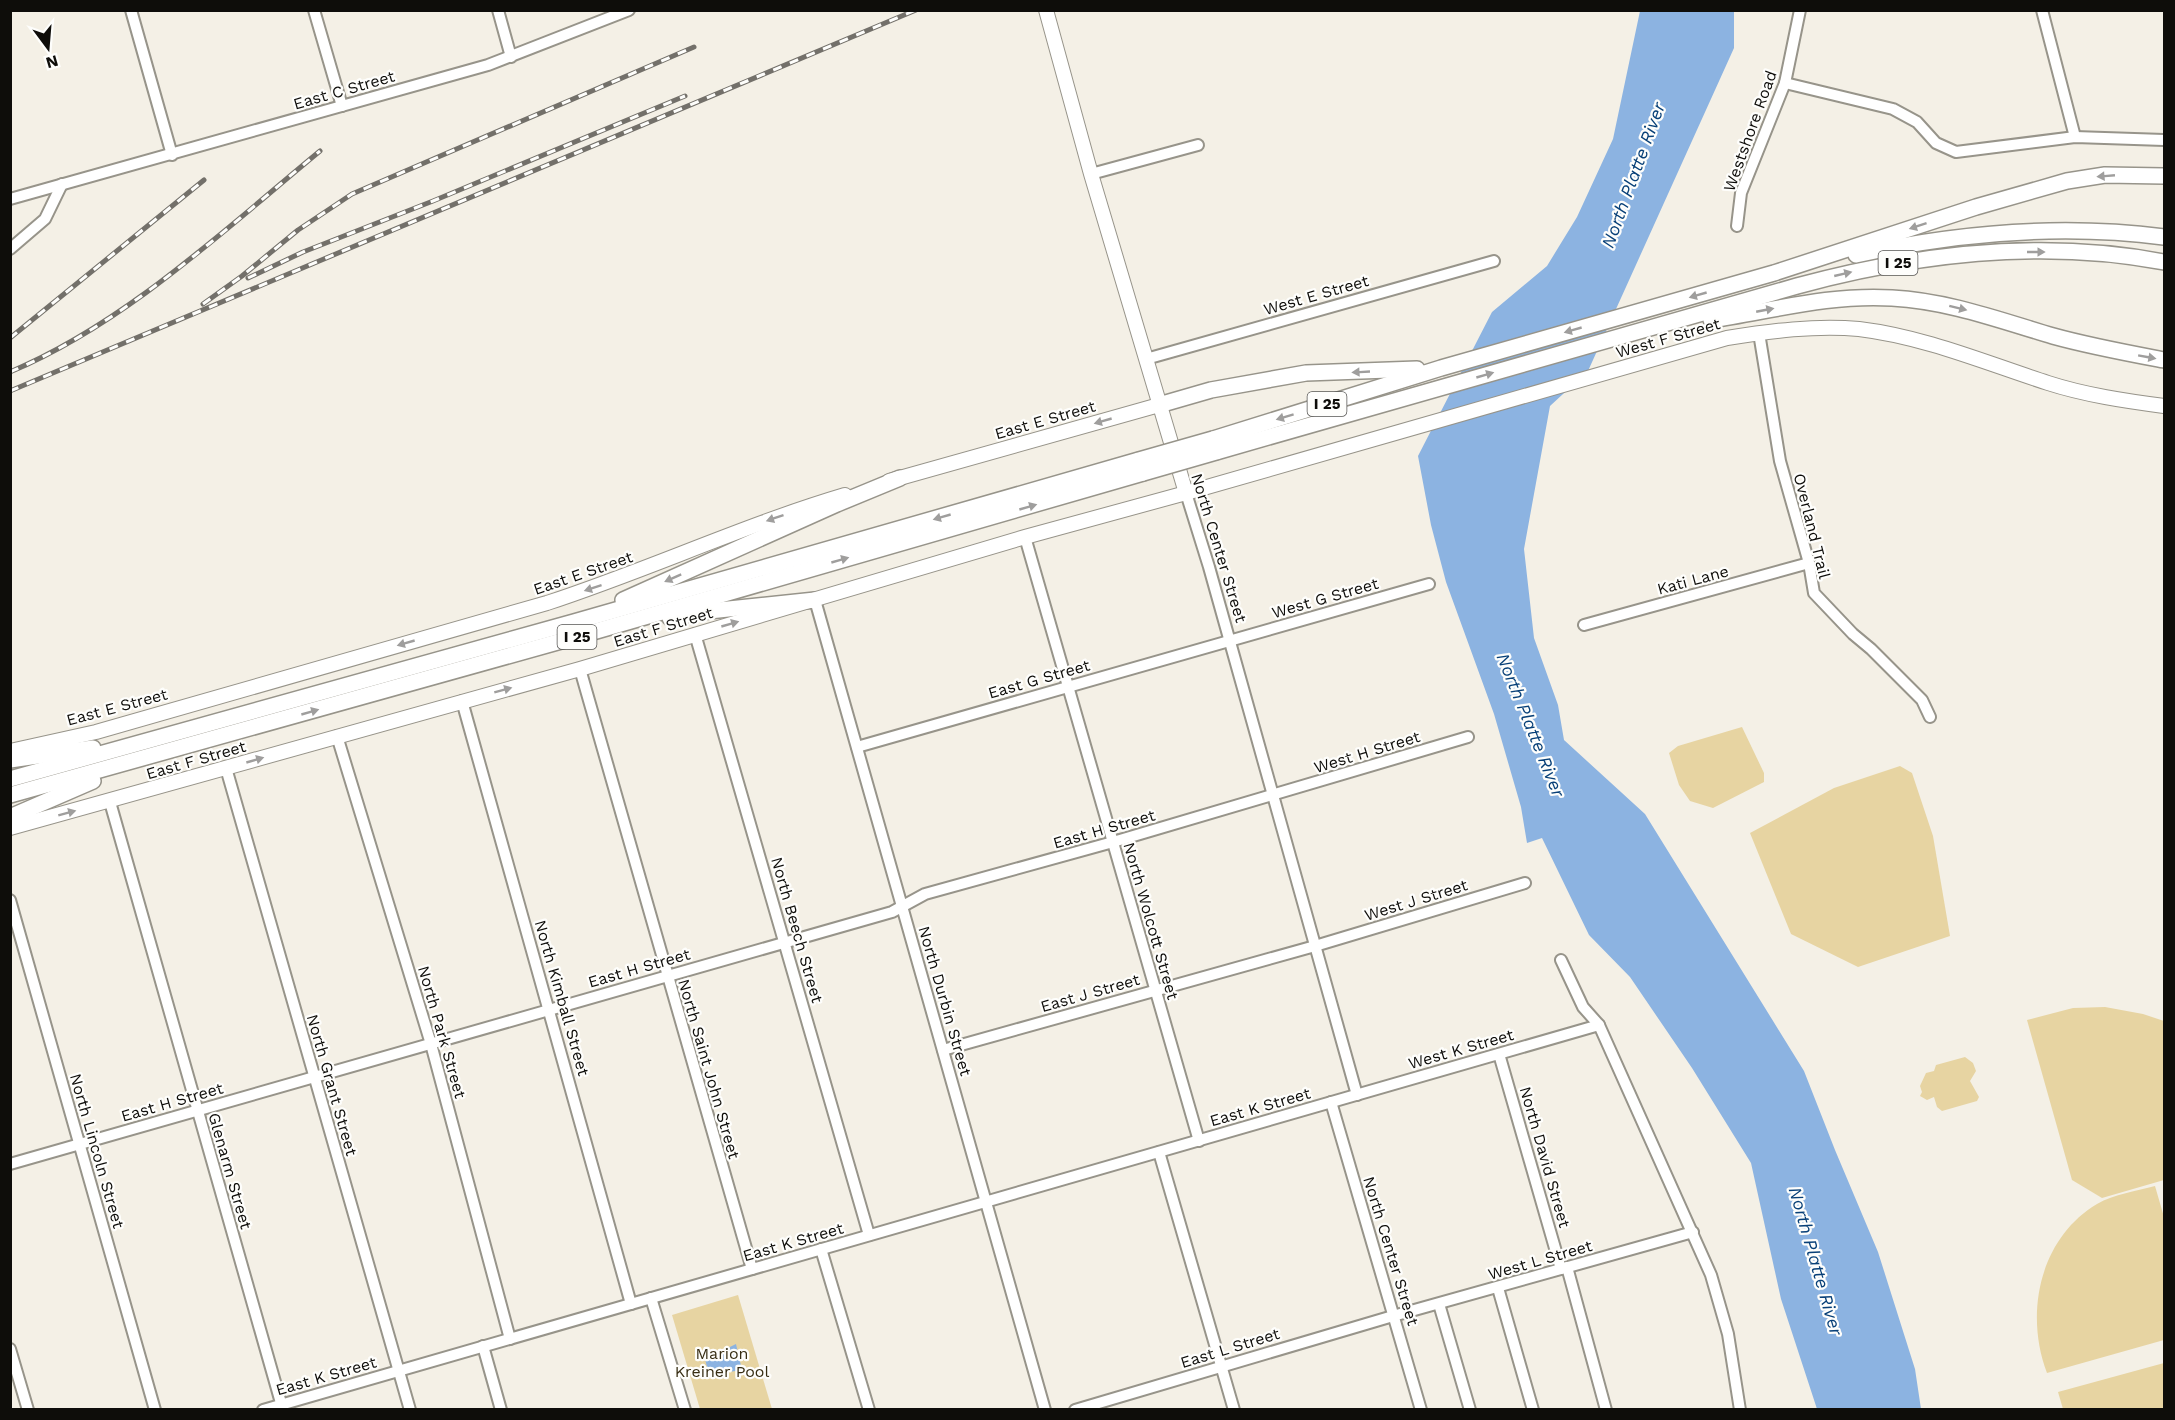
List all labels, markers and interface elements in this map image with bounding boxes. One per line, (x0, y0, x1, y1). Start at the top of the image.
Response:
north arrow (18, 18, 78, 78)
text: N (44, 51, 60, 73)
street label: East C Street (291, 66, 397, 114)
street label: Westshore Road (1719, 68, 1781, 194)
water label: North Platte River (1597, 98, 1669, 251)
one-way arrow (2097, 171, 2116, 181)
one-way arrow (1909, 222, 1927, 231)
one-way arrow (2027, 247, 2046, 257)
road number: I 25 (1878, 251, 1918, 275)
one-way arrow (1834, 269, 1852, 279)
street label: West E Street (1261, 271, 1371, 319)
one-way arrow (1688, 291, 1706, 300)
one-way arrow (1949, 303, 1968, 313)
one-way arrow (1756, 305, 1775, 314)
street label: West F Street (1614, 314, 1723, 362)
one-way arrow (1564, 326, 1582, 335)
one-way arrow (2138, 353, 2157, 362)
one-way arrow (1352, 368, 1371, 377)
one-way arrow (1475, 370, 1494, 380)
road number: I 25 (1308, 392, 1346, 416)
street label: East E Street (993, 396, 1098, 443)
one-way arrow (1276, 413, 1294, 422)
one-way arrow (1093, 417, 1111, 426)
street label: North Center Street (1187, 471, 1251, 625)
street label: Overland Trail (1790, 471, 1834, 581)
one-way arrow (1019, 502, 1037, 511)
one-way arrow (765, 513, 783, 523)
one-way arrow (933, 513, 951, 522)
street label: East E Street (531, 547, 635, 599)
one-way arrow (831, 555, 850, 565)
street label: Kati Lane (1655, 561, 1731, 599)
one-way arrow (665, 573, 682, 582)
street label: West G Street (1270, 574, 1381, 622)
one-way arrow (584, 584, 602, 593)
street label: East F Street (611, 603, 715, 651)
one-way arrow (722, 619, 740, 628)
road number: I 25 (558, 625, 596, 649)
one-way arrow (397, 639, 415, 648)
water label: North Platte River (1493, 650, 1570, 801)
street label: East G Street (986, 655, 1092, 703)
street label: East E Street (64, 684, 170, 730)
one-way arrow (494, 685, 512, 694)
one-way arrow (301, 707, 319, 716)
street label: West H Street (1312, 727, 1423, 777)
street label: East F Street (144, 737, 248, 783)
one-way arrow (246, 755, 264, 764)
street label: East H Street (1051, 805, 1157, 853)
one-way arrow (58, 808, 76, 818)
street label: North Wolcott Street (1119, 840, 1183, 1002)
street label: North Beech Street (767, 855, 827, 1005)
street label: West J Street (1362, 875, 1470, 925)
street label: North Kimball Street (531, 918, 593, 1078)
street label: North Durbin Street (914, 924, 976, 1078)
street label: East H Street (586, 944, 692, 992)
street label: North Park Street (414, 964, 470, 1101)
street label: East J Street (1038, 970, 1142, 1016)
street label: North Saint John Street (674, 977, 744, 1161)
street label: North Grant Street (303, 1012, 361, 1158)
street label: West K Street (1406, 1025, 1516, 1073)
street label: North Lincoln Street (66, 1071, 128, 1231)
street label: East H Street (119, 1078, 225, 1126)
street label: East K Street (1208, 1083, 1313, 1130)
street label: North David Street (1516, 1084, 1574, 1230)
street label: Glenarm Street (204, 1111, 256, 1232)
street label: North Center Street (1359, 1174, 1423, 1328)
water label: North Platte River (1785, 1184, 1848, 1339)
street label: East K Street (741, 1218, 846, 1265)
street label: West L Street (1486, 1236, 1595, 1284)
street label: East L Street (1178, 1324, 1282, 1372)
park label: Marion Kreiner Pool (675, 1344, 769, 1381)
street label: East K Street (274, 1352, 379, 1399)

